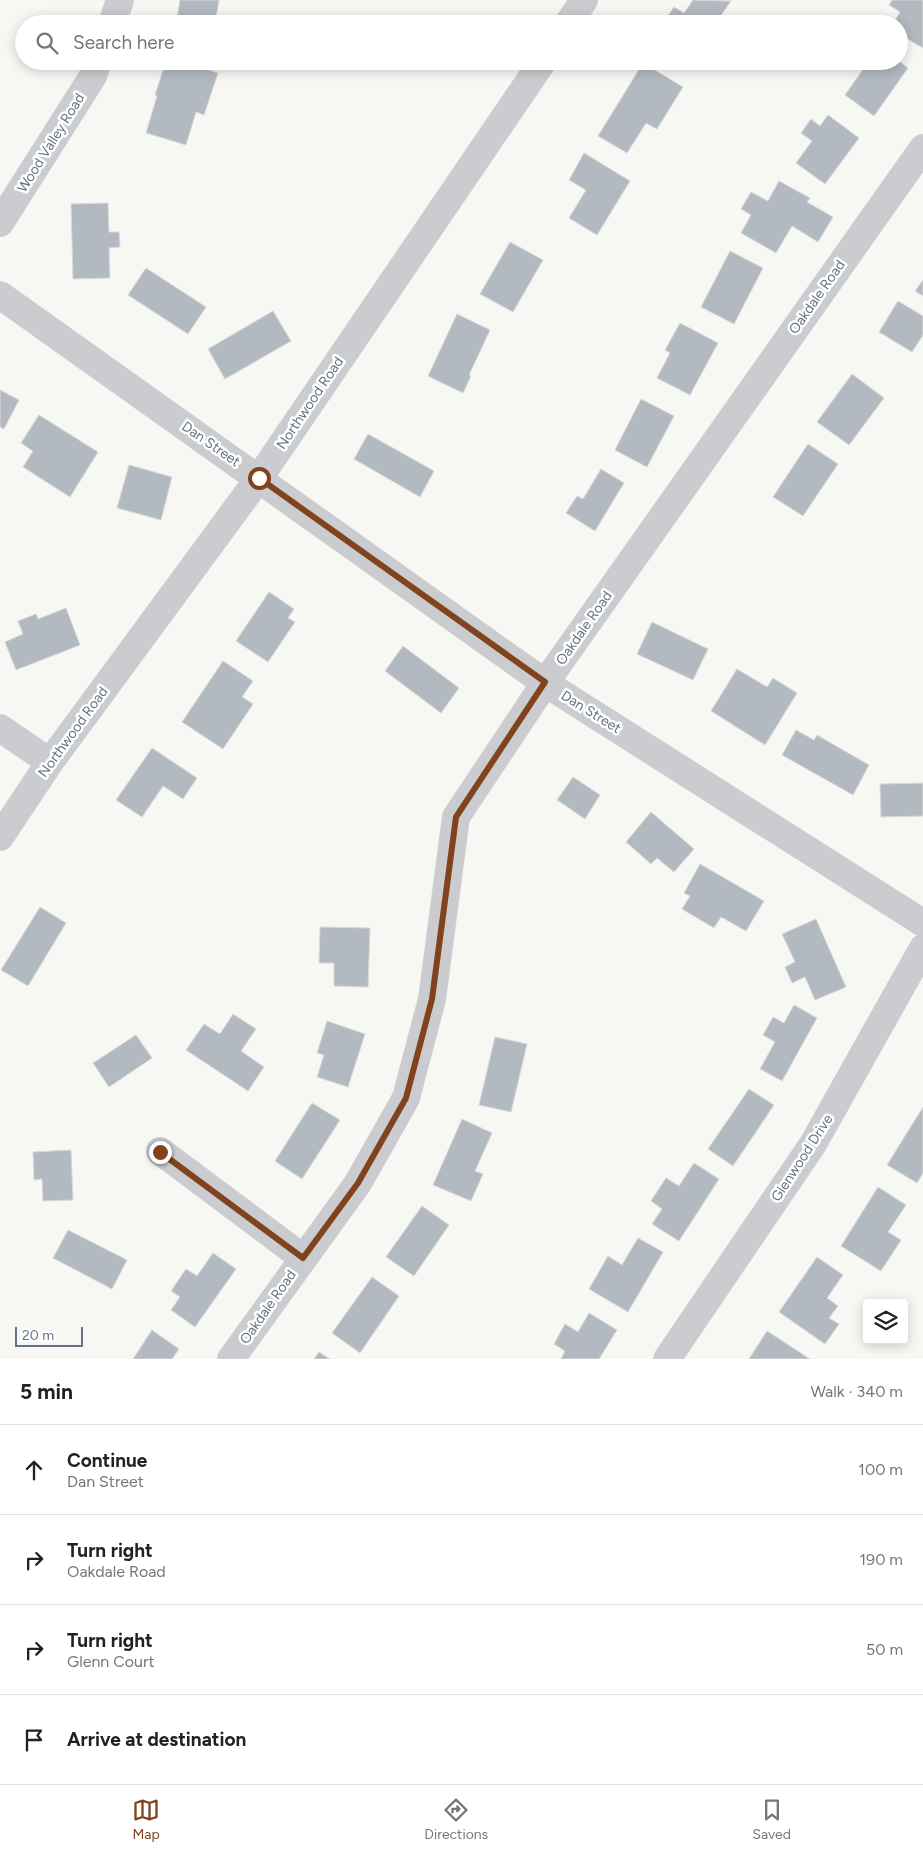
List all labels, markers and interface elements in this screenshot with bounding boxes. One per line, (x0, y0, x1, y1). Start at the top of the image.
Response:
search box (15, 15, 908, 70)
icon: search (33, 29, 61, 57)
text: Search here (73, 31, 175, 54)
street label: Wood Valley Road (14, 90, 88, 196)
street label: Oakdale Road (785, 257, 849, 337)
street label: Northwood Road (273, 354, 347, 452)
street label: Dan Street (179, 418, 243, 470)
route start (248, 467, 271, 490)
street label: Oakdale Road (552, 588, 616, 668)
street label: Northwood Road (34, 683, 112, 781)
street label: Dan Street (558, 687, 624, 737)
street label: Glenwood Drive (768, 1111, 837, 1205)
route end (149, 1141, 172, 1164)
street label: Oakdale Road (236, 1267, 300, 1347)
map controls (863, 1299, 908, 1344)
button: layers (863, 1299, 908, 1344)
scale bar (15, 1324, 82, 1347)
text: 20 m (22, 1327, 54, 1344)
text: 5 min (20, 1379, 73, 1404)
text: Walk · 340 m (810, 1382, 903, 1401)
text: Continue (67, 1449, 147, 1472)
icon: ahead (20, 1456, 48, 1484)
text: 100 m (858, 1460, 903, 1479)
text: Dan Street (67, 1472, 144, 1491)
text: Turn right (67, 1539, 153, 1562)
icon: right (20, 1546, 48, 1574)
text: 190 m (860, 1550, 903, 1569)
text: Oakdale Road (67, 1562, 166, 1581)
text: Turn right (67, 1629, 153, 1652)
icon: right (20, 1636, 48, 1664)
text: 50 m (866, 1640, 903, 1659)
text: Glenn Court (67, 1652, 154, 1671)
icon: arrive (20, 1726, 48, 1754)
text: Arrive at destination (67, 1728, 246, 1751)
tab: Map (132, 1796, 160, 1843)
tab: Directions (424, 1796, 488, 1843)
tab: Saved (752, 1796, 791, 1843)

